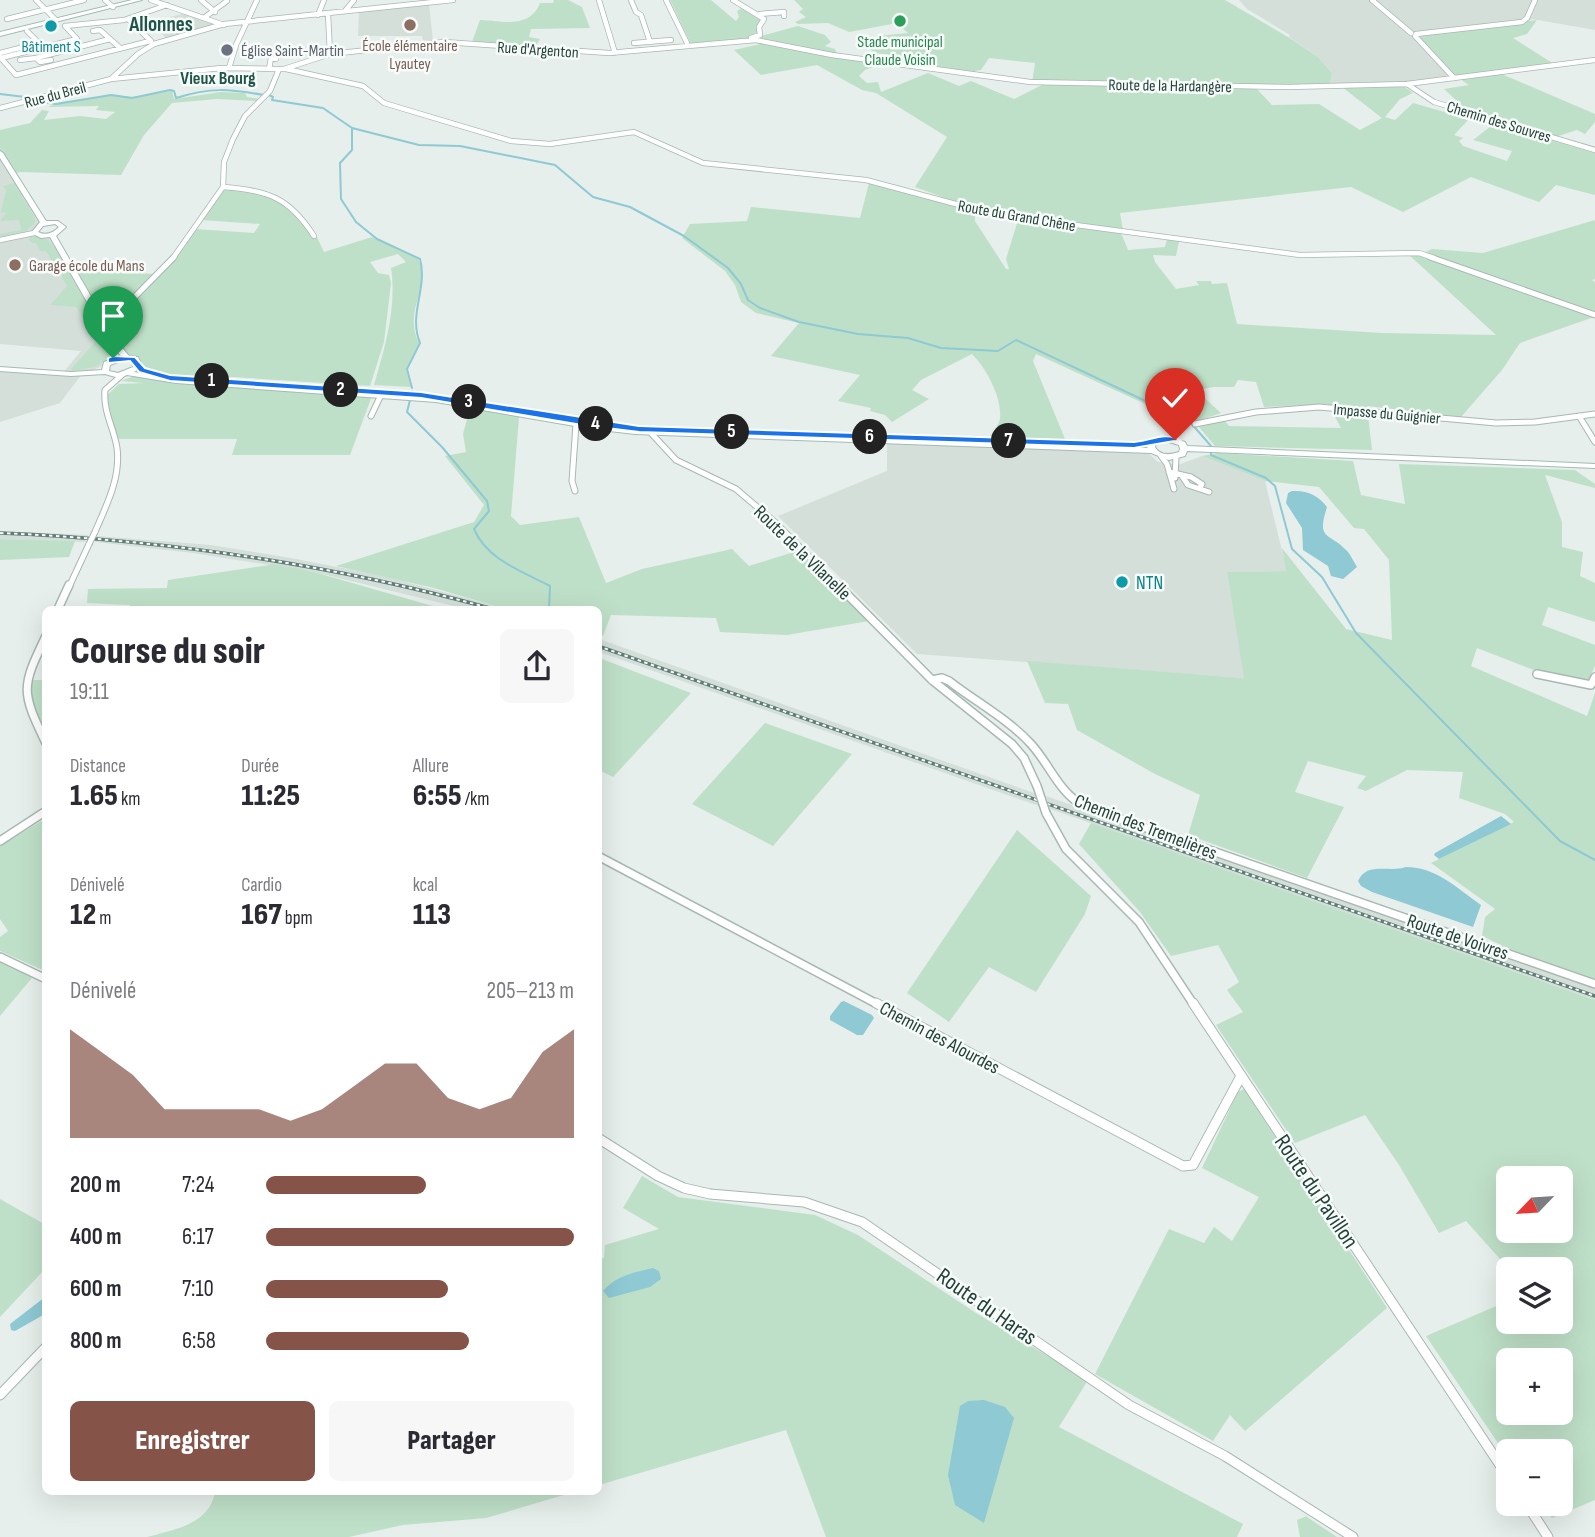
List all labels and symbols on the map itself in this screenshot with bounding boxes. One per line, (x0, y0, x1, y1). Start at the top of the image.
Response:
district label: Allonnes (128, 12, 193, 37)
marker: Stade municipal Claude Voisin (892, 13, 908, 29)
marker: École élémentaire Lyautey (402, 17, 418, 33)
marker: Bâtiment S (43, 18, 59, 34)
place label: Stade municipal Claude Voisin (857, 33, 943, 70)
place label: École élémentaire Lyautey (362, 37, 458, 74)
place label: Bâtiment S (21, 38, 81, 57)
street label: Rue d'Argenton (497, 38, 579, 63)
marker: Église Saint-Martin (219, 42, 235, 58)
place label: Église Saint-Martin (241, 42, 344, 61)
district label: Vieux Bourg (180, 68, 256, 89)
street label: Route de la Hardangère (1108, 76, 1232, 97)
street label: Rue du Breil (23, 78, 88, 113)
street label: Chemin des Souvres (1444, 98, 1553, 147)
street label: Route du Grand Chêne (956, 197, 1077, 236)
marker: Garage école du Mans (7, 257, 23, 273)
place label: Garage école du Mans (29, 257, 145, 276)
pin (83, 286, 143, 358)
pin: 1 (194, 364, 230, 398)
pin (1145, 368, 1205, 440)
pin: 2 (324, 372, 358, 408)
pin: 3 (452, 384, 486, 420)
street label: Impasse du Guignier (1333, 400, 1442, 429)
pin: 4 (578, 406, 614, 442)
pin: 5 (714, 414, 750, 450)
pin: 6 (852, 420, 888, 454)
pin: 7 (992, 424, 1026, 458)
street label: Route de la Vilanelle (748, 501, 855, 605)
place label: NTN (1136, 572, 1163, 595)
marker: NTN (1114, 574, 1130, 590)
street label: Chemin des Tremelières (1071, 790, 1220, 865)
street label: Route de Voivres (1404, 909, 1511, 966)
street label: Chemin des Alourdes (875, 997, 1003, 1080)
street label: Route du Pavillon (1268, 1129, 1365, 1254)
north arrow (1496, 1166, 1573, 1242)
street label: Route du Haras (931, 1262, 1042, 1352)

